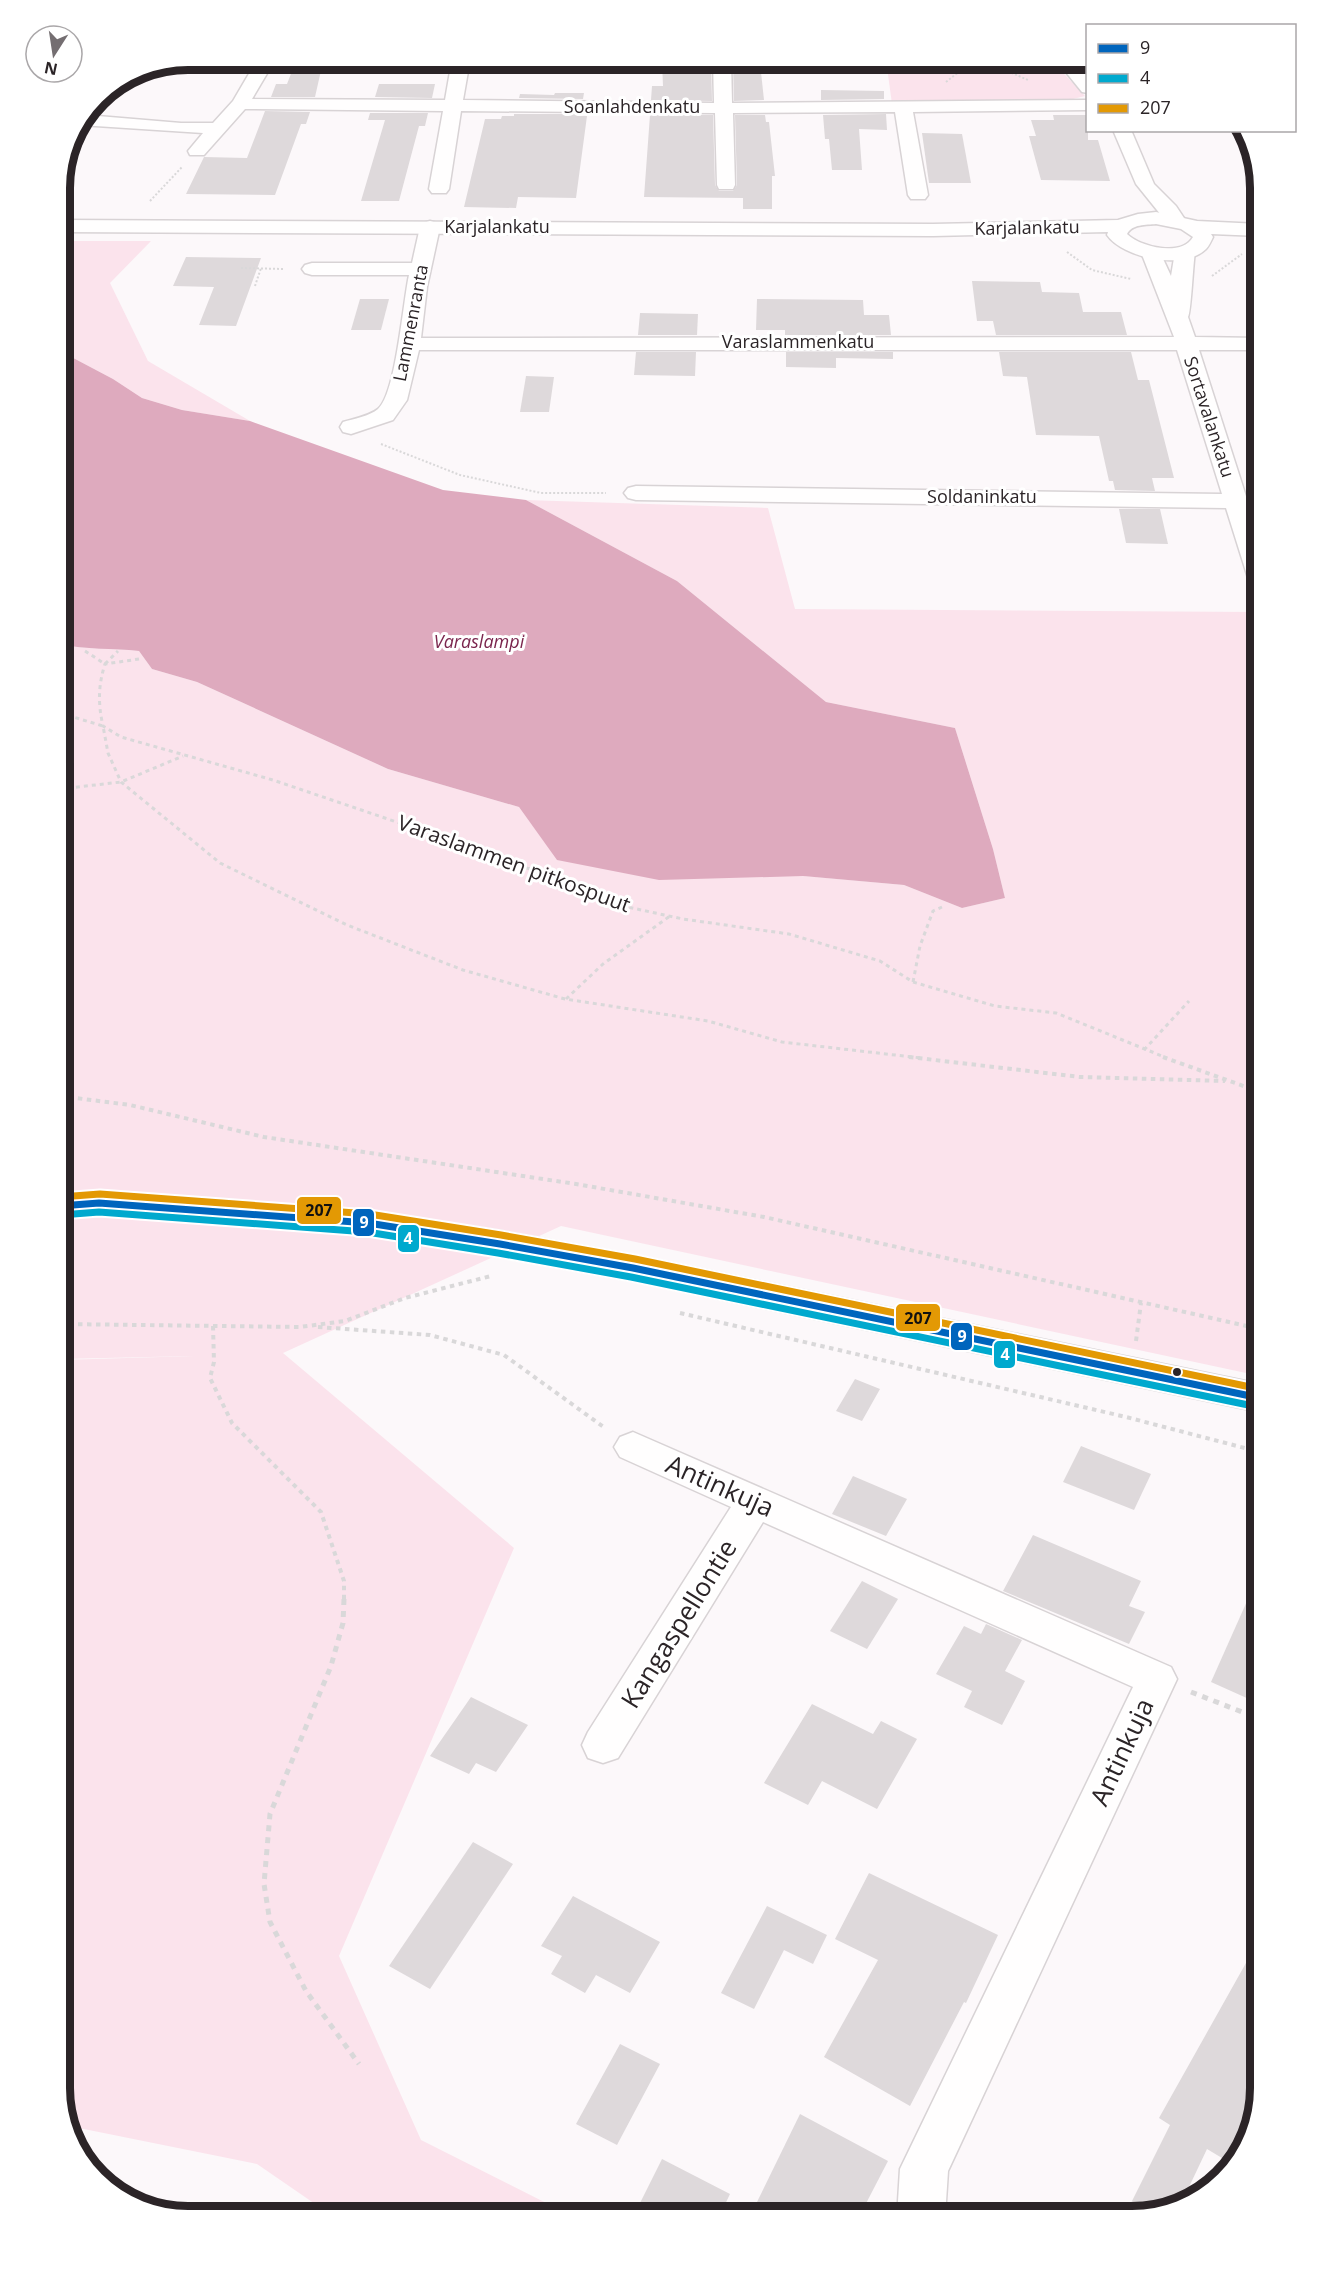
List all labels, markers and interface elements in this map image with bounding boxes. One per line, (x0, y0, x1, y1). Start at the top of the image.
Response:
north arrow (24, 24, 84, 84)
legend (1086, 24, 1296, 132)
text: 9 (1140, 35, 1150, 59)
text: N (42, 57, 60, 81)
text: 4 (1140, 65, 1150, 89)
street label: Soanlahdenkatu (564, 94, 700, 118)
text: 207 (1140, 95, 1171, 119)
street label: Karjalankatu (444, 214, 550, 238)
street label: Karjalankatu (974, 214, 1080, 240)
street label: Lammenranta (387, 262, 433, 383)
street label: Varaslammenkatu (722, 329, 874, 353)
street label: Sortavalankatu (1179, 353, 1241, 480)
street label: Soldaninkatu (927, 484, 1037, 508)
water label: Varaslampi (434, 629, 525, 653)
street label: Varaslammen pitkospuut (394, 808, 635, 918)
line badge: 207 (296, 1196, 342, 1225)
text: 207 (305, 1199, 333, 1221)
line badge: 9 (352, 1208, 375, 1237)
text: 9 (359, 1211, 369, 1233)
line badge: 4 (397, 1224, 420, 1253)
text: 4 (403, 1227, 413, 1249)
line badge: 207 (895, 1303, 941, 1332)
text: 207 (904, 1307, 932, 1329)
line badge: 9 (950, 1322, 973, 1351)
text: 9 (957, 1325, 967, 1347)
line badge: 4 (993, 1340, 1016, 1369)
text: 4 (1000, 1343, 1010, 1365)
unlabelled marker (1171, 1366, 1183, 1378)
street label: Antinkuja (661, 1445, 780, 1525)
street label: Kangaspellontie (612, 1532, 745, 1715)
street label: Antinkuja (1081, 1692, 1162, 1811)

